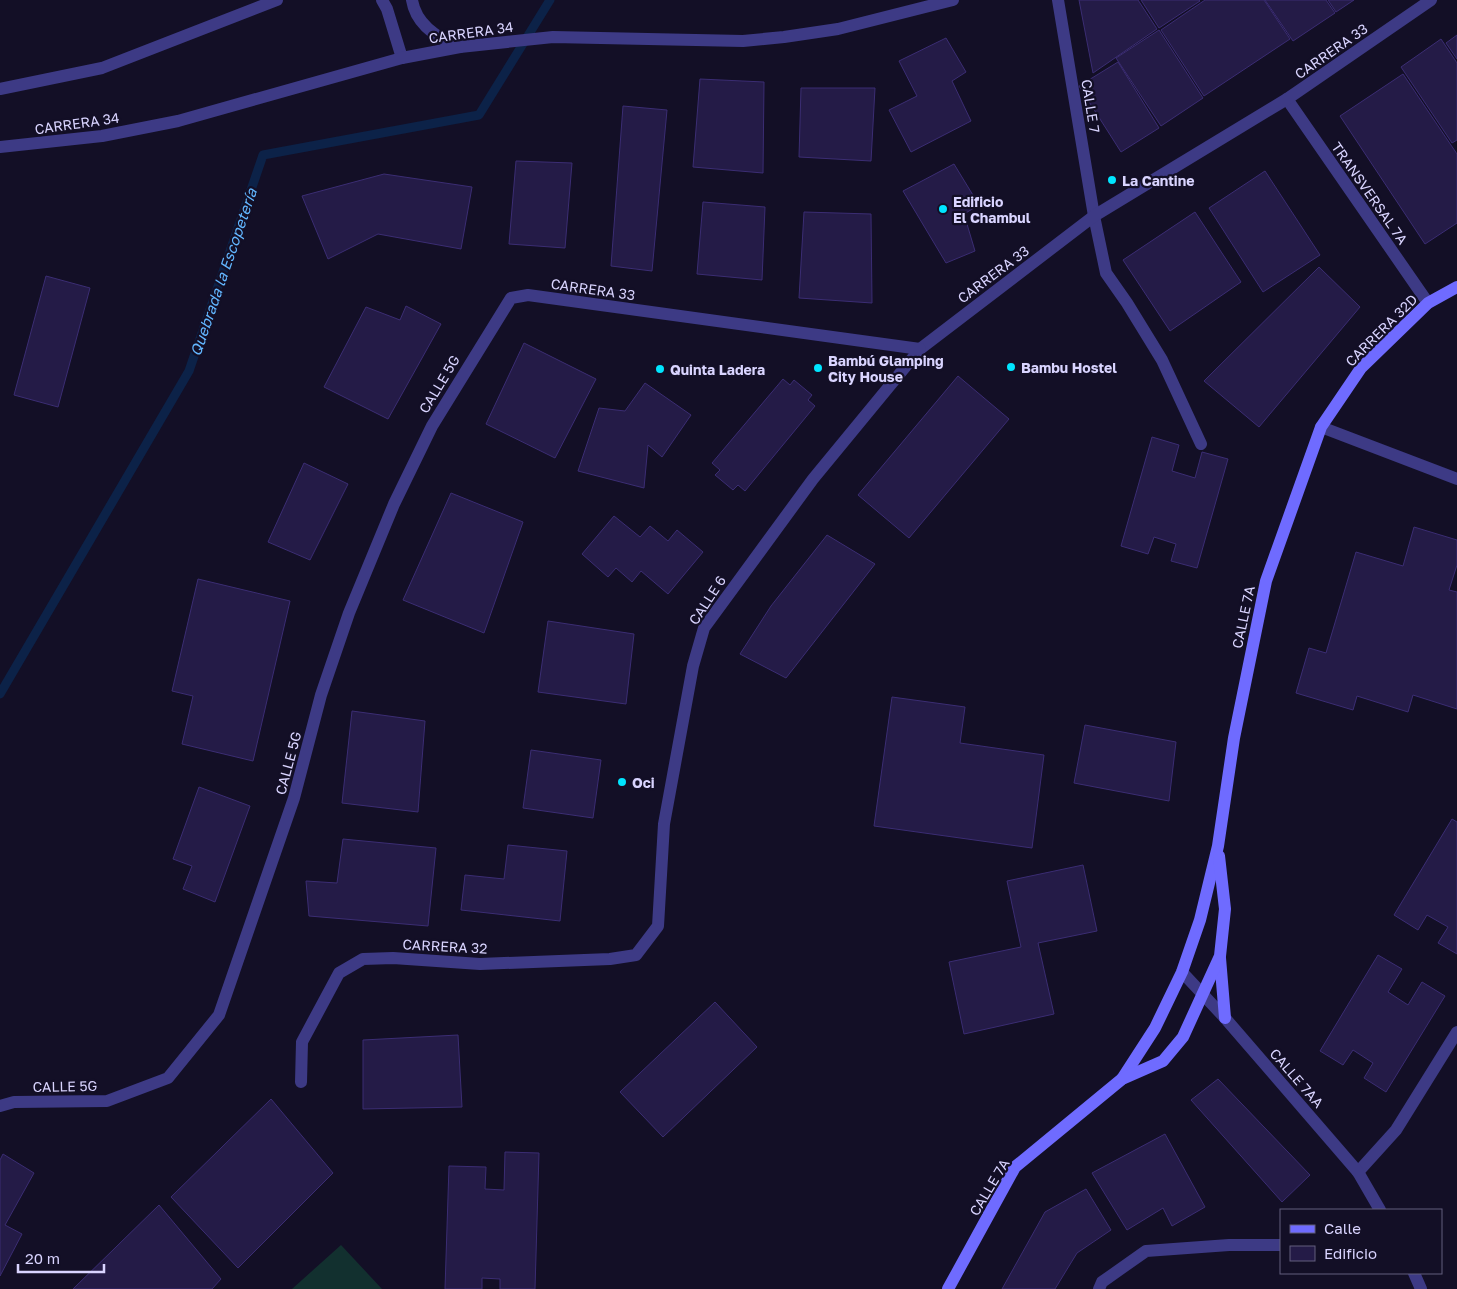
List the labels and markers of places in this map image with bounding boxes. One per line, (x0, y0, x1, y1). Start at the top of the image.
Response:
place label: La Cantine (1122, 172, 1194, 189)
marker: La Cantine (1106, 174, 1118, 186)
place label: Edificio El Chambul (953, 193, 1031, 226)
marker: Edificio El Chambul (937, 203, 949, 215)
place label: Bambú Glamping City House (828, 352, 944, 385)
place label: Bambu Hostel (1021, 359, 1117, 376)
place label: Quinta Ladera (670, 361, 765, 378)
marker: Bambu Hostel (1005, 361, 1017, 373)
marker: Bambú Glamping City House (812, 362, 824, 374)
marker: Quinta Ladera (654, 363, 666, 375)
place label: Oci (632, 774, 655, 791)
marker: Oci (616, 776, 628, 788)

